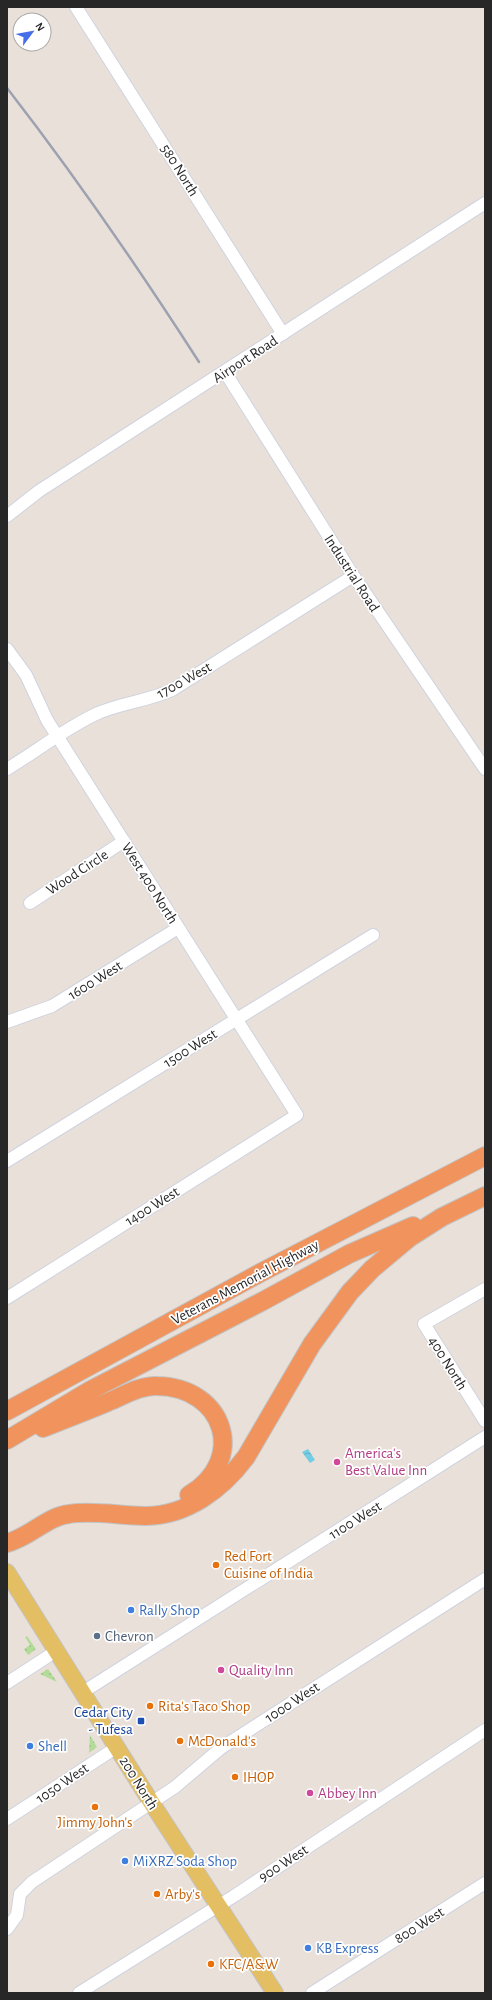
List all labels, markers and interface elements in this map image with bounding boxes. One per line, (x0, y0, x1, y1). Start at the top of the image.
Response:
north arrow (12, 12, 52, 52)
text: N (33, 21, 47, 33)
street label: 580 North (158, 142, 201, 199)
street label: Airport Road (210, 333, 281, 386)
street label: Industrial Road (321, 532, 382, 615)
street label: 1700 West (154, 659, 214, 701)
street label: West 400 North (119, 840, 180, 927)
street label: Wood Circle (44, 847, 111, 898)
street label: 1600 West (66, 958, 125, 1003)
street label: 1500 West (161, 1026, 220, 1071)
street label: 1400 West (123, 1184, 182, 1229)
street label: Veterans Memorial Highway (169, 1237, 322, 1328)
street label: 400 North (425, 1334, 470, 1393)
place label: America's Best Value Inn (345, 1446, 427, 1478)
marker: America's Best Value Inn (332, 1457, 342, 1467)
street label: 1100 West (326, 1498, 384, 1542)
place label: Red Fort Cuisine of India (224, 1549, 313, 1581)
marker: Red Fort Cuisine of India (211, 1560, 221, 1570)
place label: Rally Shop (139, 1603, 200, 1618)
marker: Rally Shop (126, 1605, 136, 1615)
place label: Chevron (105, 1629, 154, 1644)
marker: Chevron (92, 1631, 102, 1641)
place label: Quality Inn (229, 1663, 293, 1678)
marker: Quality Inn (216, 1665, 226, 1675)
street label: 1000 West (262, 1679, 322, 1725)
place label: Rita's Taco Shop (158, 1699, 250, 1714)
marker: Rita's Taco Shop (145, 1701, 155, 1711)
place label: Cedar City - Tufesa (74, 1705, 134, 1737)
marker: Cedar City - Tufesa (136, 1716, 146, 1726)
place label: McDonald's (188, 1734, 256, 1749)
marker: McDonald's (175, 1736, 185, 1746)
place label: Shell (38, 1739, 67, 1754)
marker: Shell (25, 1741, 35, 1751)
street label: 200 North (116, 1754, 161, 1813)
street label: 1050 West (33, 1760, 91, 1806)
place label: IHOP (243, 1770, 275, 1785)
marker: IHOP (230, 1772, 240, 1782)
place label: Abbey Inn (318, 1786, 377, 1801)
marker: Abbey Inn (305, 1788, 315, 1798)
marker: Jimmy John's (90, 1802, 100, 1812)
place label: Jimmy John's (58, 1815, 132, 1830)
street label: 900 West (256, 1842, 311, 1885)
place label: MiXRZ Soda Shop (133, 1854, 237, 1869)
marker: MiXRZ Soda Shop (120, 1856, 130, 1866)
place label: Arby's (165, 1887, 200, 1902)
marker: Arby's (152, 1889, 162, 1899)
street label: 800 West (392, 1904, 447, 1946)
place label: KB Express (316, 1941, 379, 1956)
marker: KB Express (303, 1943, 313, 1953)
place label: KFC/A&W (219, 1957, 279, 1972)
marker: KFC/A&W (206, 1959, 216, 1969)

